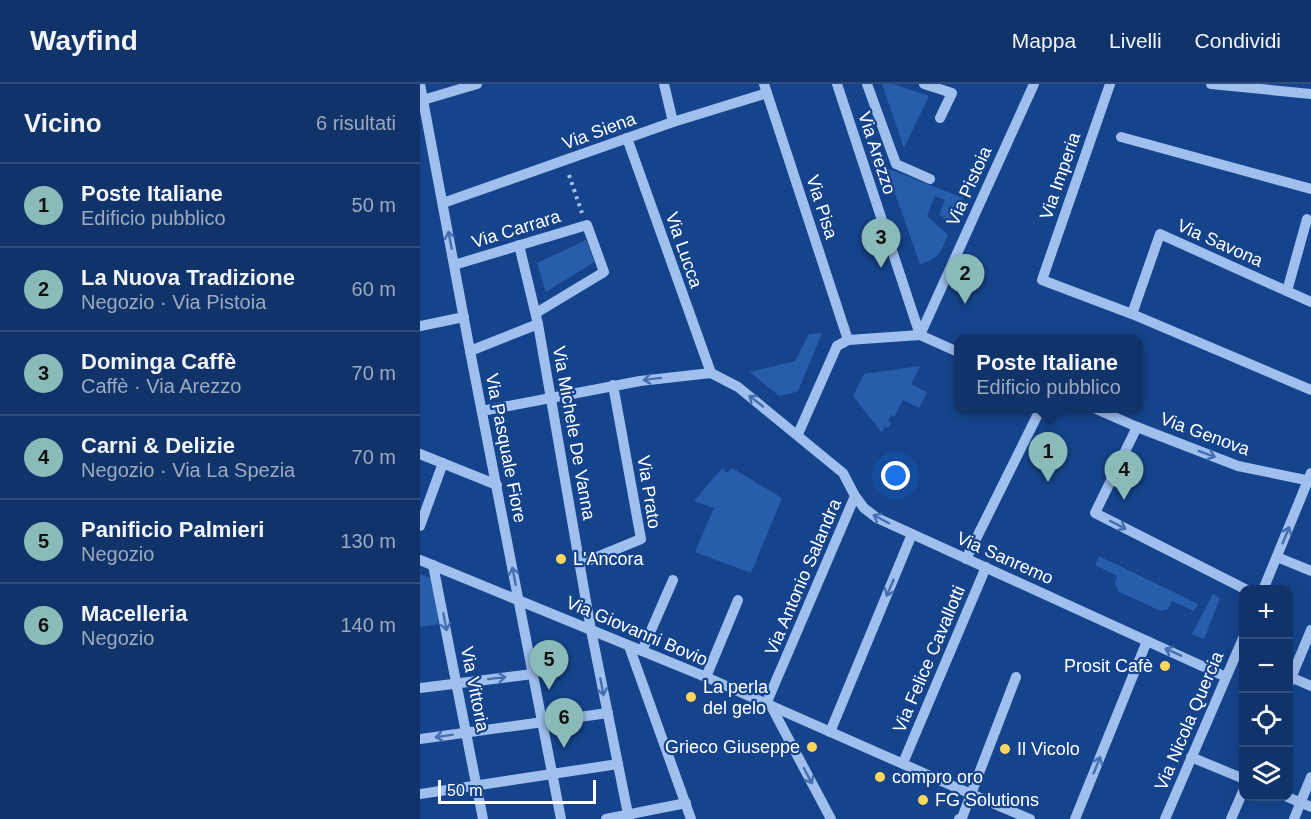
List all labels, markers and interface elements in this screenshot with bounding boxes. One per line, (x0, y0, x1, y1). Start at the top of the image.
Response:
text: Wayfind (30, 25, 138, 56)
text: Mappa (1012, 29, 1076, 52)
text: Livelli (1109, 29, 1162, 52)
text: Condividi (1195, 29, 1281, 52)
text: Vicino (24, 108, 102, 138)
street label: Via Siena (560, 108, 639, 154)
street label: Via Arezzo (854, 109, 900, 197)
text: 6 risultati (316, 112, 396, 134)
street label: Via Imperia (1036, 129, 1085, 222)
street label: Via Pistoia (943, 142, 996, 229)
street label: Via Pisa (802, 173, 842, 242)
text: Poste Italiane (81, 181, 223, 206)
text: 1 (38, 194, 49, 216)
text: 50 m (352, 194, 396, 216)
street label: Via Carrara (469, 206, 564, 252)
text: Edificio pubblico (81, 207, 226, 229)
street label: Via Lucca (662, 210, 707, 291)
street label: Via Savona (1174, 215, 1267, 271)
pin: 3 (862, 218, 900, 268)
one-way arrow (444, 231, 455, 250)
pin: 2 (946, 254, 984, 304)
text: La Nuova Tradizione (81, 265, 295, 290)
text: 2 (38, 278, 49, 300)
text: 60 m (352, 278, 396, 300)
text: Negozio · Via Pistoia (81, 291, 266, 313)
popup (954, 335, 1143, 413)
street label: Via Michele De Vanna (549, 344, 599, 523)
text: Dominga Caffè (81, 349, 236, 374)
text: Poste Italiane (976, 350, 1118, 375)
text: 3 (38, 362, 49, 384)
text: 70 m (352, 362, 396, 384)
street label: Via Pasquale Fiore (482, 372, 530, 524)
one-way arrow (643, 374, 663, 385)
text: Caffè · Via Arezzo (81, 375, 241, 397)
text: Edificio pubblico (976, 376, 1121, 398)
one-way arrow (748, 395, 764, 408)
street label: Via Genova (1158, 409, 1253, 460)
pin: 1 (1028, 432, 1068, 482)
text: Carni & Delizie (81, 433, 235, 458)
text: 4 (38, 446, 49, 468)
text: 70 m (352, 446, 396, 468)
one-way arrow (1197, 449, 1216, 460)
pin: 4 (1104, 450, 1144, 500)
street label: Via Prato (633, 454, 665, 530)
text: Negozio · Via La Spezia (81, 459, 295, 481)
your location (881, 461, 910, 490)
street label: Via Antonio Salandra (761, 495, 845, 658)
one-way arrow (873, 513, 890, 525)
text: Panificio Palmieri (81, 517, 264, 542)
one-way arrow (1108, 520, 1126, 531)
one-way arrow (1281, 527, 1292, 545)
street label: Via Sanremo (954, 528, 1056, 588)
text: 5 (38, 530, 49, 552)
text: 130 m (340, 530, 396, 552)
text: Negozio (81, 543, 154, 565)
place label: L'Ancora (573, 549, 644, 569)
marker: L'Ancora (554, 552, 568, 566)
one-way arrow (508, 567, 520, 586)
one-way arrow (884, 579, 895, 597)
street label: Via Felice Cavallotti (889, 582, 969, 736)
map controls (1239, 585, 1293, 801)
button: + (1239, 585, 1293, 639)
street label: Via Giovanni Bovio (563, 592, 711, 670)
text: Macelleria (81, 601, 187, 626)
one-way arrow (440, 612, 451, 632)
text: 6 (38, 614, 49, 636)
text: 140 m (340, 614, 396, 636)
text: Negozio (81, 627, 154, 649)
button: − (1239, 639, 1293, 693)
pin: 5 (530, 640, 568, 690)
street label: Via Vittoria (457, 645, 493, 734)
one-way arrow (1164, 646, 1182, 658)
street label: Via Nicola Quercia (1151, 648, 1228, 793)
place label: Prosit Cafè (1064, 656, 1153, 676)
marker: Prosit Cafè (1158, 659, 1172, 673)
one-way arrow (487, 673, 507, 684)
one-way arrow (597, 677, 609, 696)
place label: La perla del gelo (703, 677, 769, 718)
marker: La perla del gelo (684, 690, 698, 704)
button: locate (1239, 693, 1293, 747)
pin: 6 (544, 698, 584, 748)
one-way arrow (434, 730, 454, 741)
place label: Grieco Giuseppe (665, 737, 800, 757)
place label: Il Vicolo (1017, 739, 1080, 759)
marker: Grieco Giuseppe (805, 740, 819, 754)
marker: Il Vicolo (998, 742, 1012, 756)
button: layers (1239, 747, 1293, 801)
one-way arrow (1092, 756, 1103, 774)
one-way arrow (803, 767, 814, 785)
place label: compro oro (892, 767, 983, 787)
marker: compro oro (873, 770, 887, 784)
scale bar (438, 777, 596, 804)
text: 50 m (447, 782, 483, 799)
place label: FG Solutions (935, 790, 1039, 810)
marker: FG Solutions (916, 793, 930, 807)

